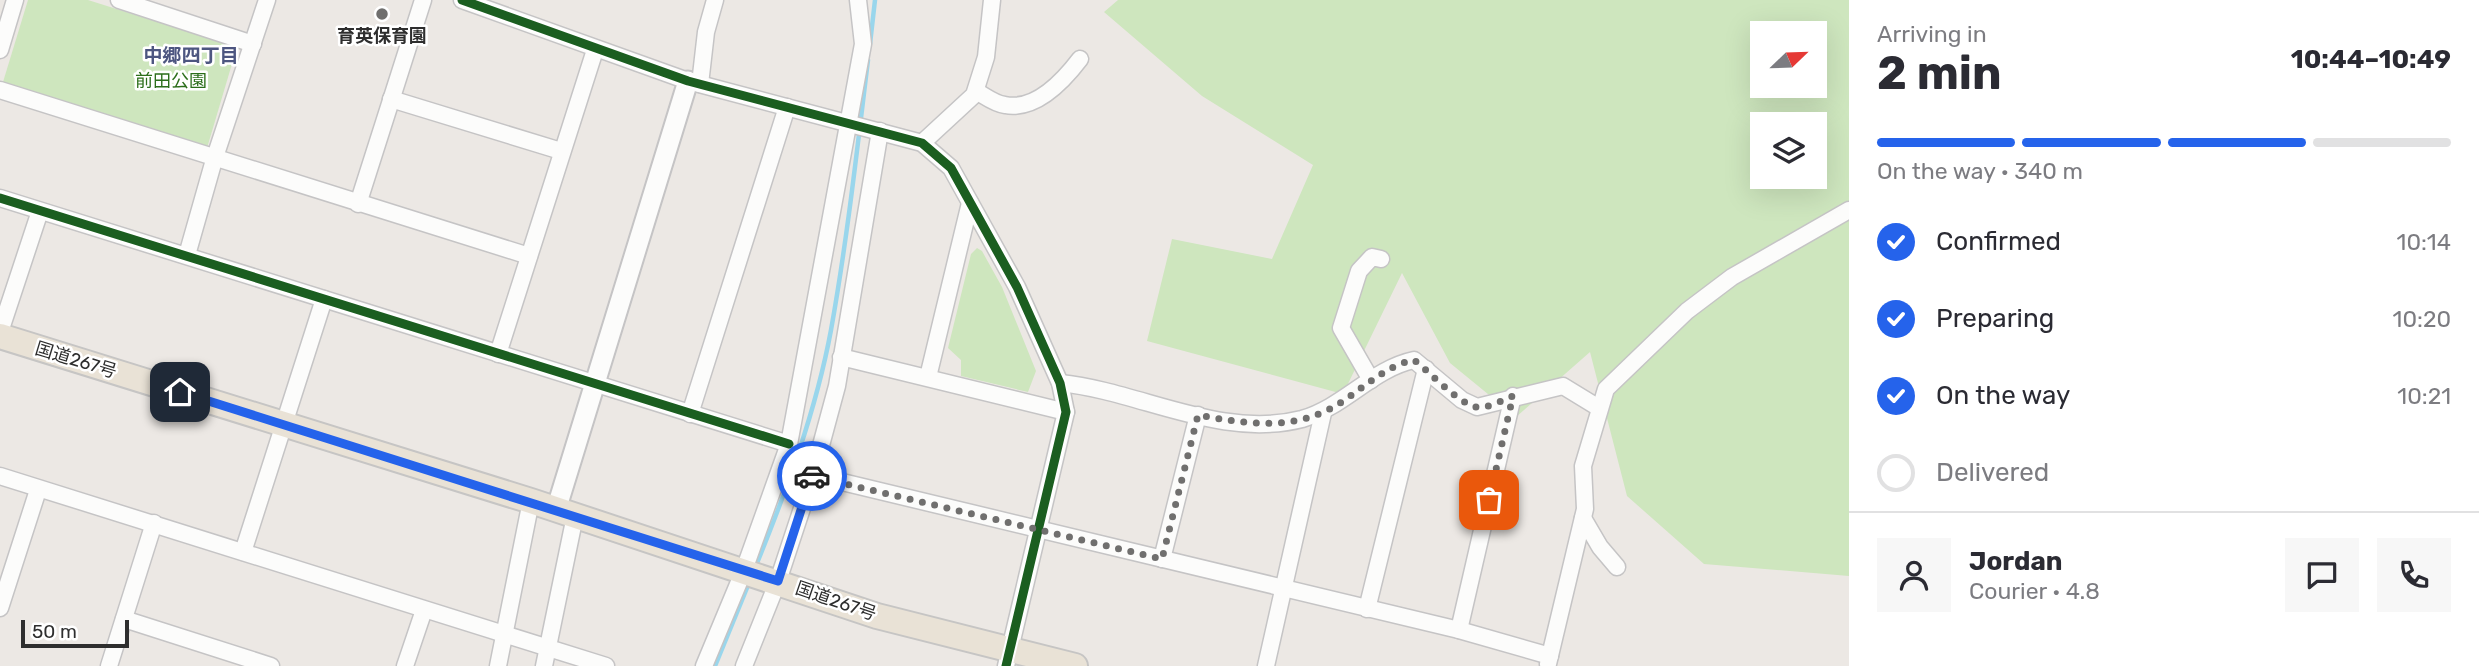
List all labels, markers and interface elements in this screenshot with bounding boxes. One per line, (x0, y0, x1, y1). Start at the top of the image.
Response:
marker: 育英保育園 (374, 6, 390, 22)
text: Arriving in (1877, 20, 1987, 48)
north arrow (1750, 21, 1827, 98)
map controls (1750, 21, 1827, 189)
place label: 育英保育園 (337, 25, 427, 47)
district label: 中郷四丁目 (143, 44, 239, 67)
text: 10:44–10:49 (2291, 44, 2451, 75)
text: 2 min (1877, 46, 2002, 101)
park label: 前田公園 (135, 70, 207, 92)
button: layers (1750, 112, 1827, 189)
text: On the way · 340 m (1877, 157, 2083, 185)
icon: check (1877, 223, 1915, 261)
text: Confirmed (1936, 226, 2061, 257)
text: 10:14 (2397, 228, 2451, 256)
icon: check (1877, 300, 1915, 338)
text: Preparing (1936, 303, 2054, 334)
text: 10:20 (2393, 305, 2451, 333)
street label: 国道267号 (33, 337, 119, 383)
pin (150, 362, 210, 422)
icon: home (161, 373, 199, 411)
icon: check (1877, 377, 1915, 415)
text: On the way (1936, 380, 2070, 411)
text: 10:21 (2397, 382, 2451, 410)
courier (777, 441, 847, 511)
icon: car (793, 457, 831, 495)
text: Delivered (1936, 457, 2049, 488)
pin (1459, 470, 1519, 530)
icon: bag (1470, 481, 1508, 519)
button: person (1877, 538, 1951, 612)
button: chat (2285, 538, 2359, 612)
button: phone (2377, 538, 2451, 612)
text: Jordan (1969, 546, 2062, 577)
street label: 国道267号 (793, 577, 879, 625)
text: Courier · 4.8 (1969, 577, 2100, 605)
scale bar (21, 617, 130, 649)
text: 50 m (32, 620, 77, 643)

